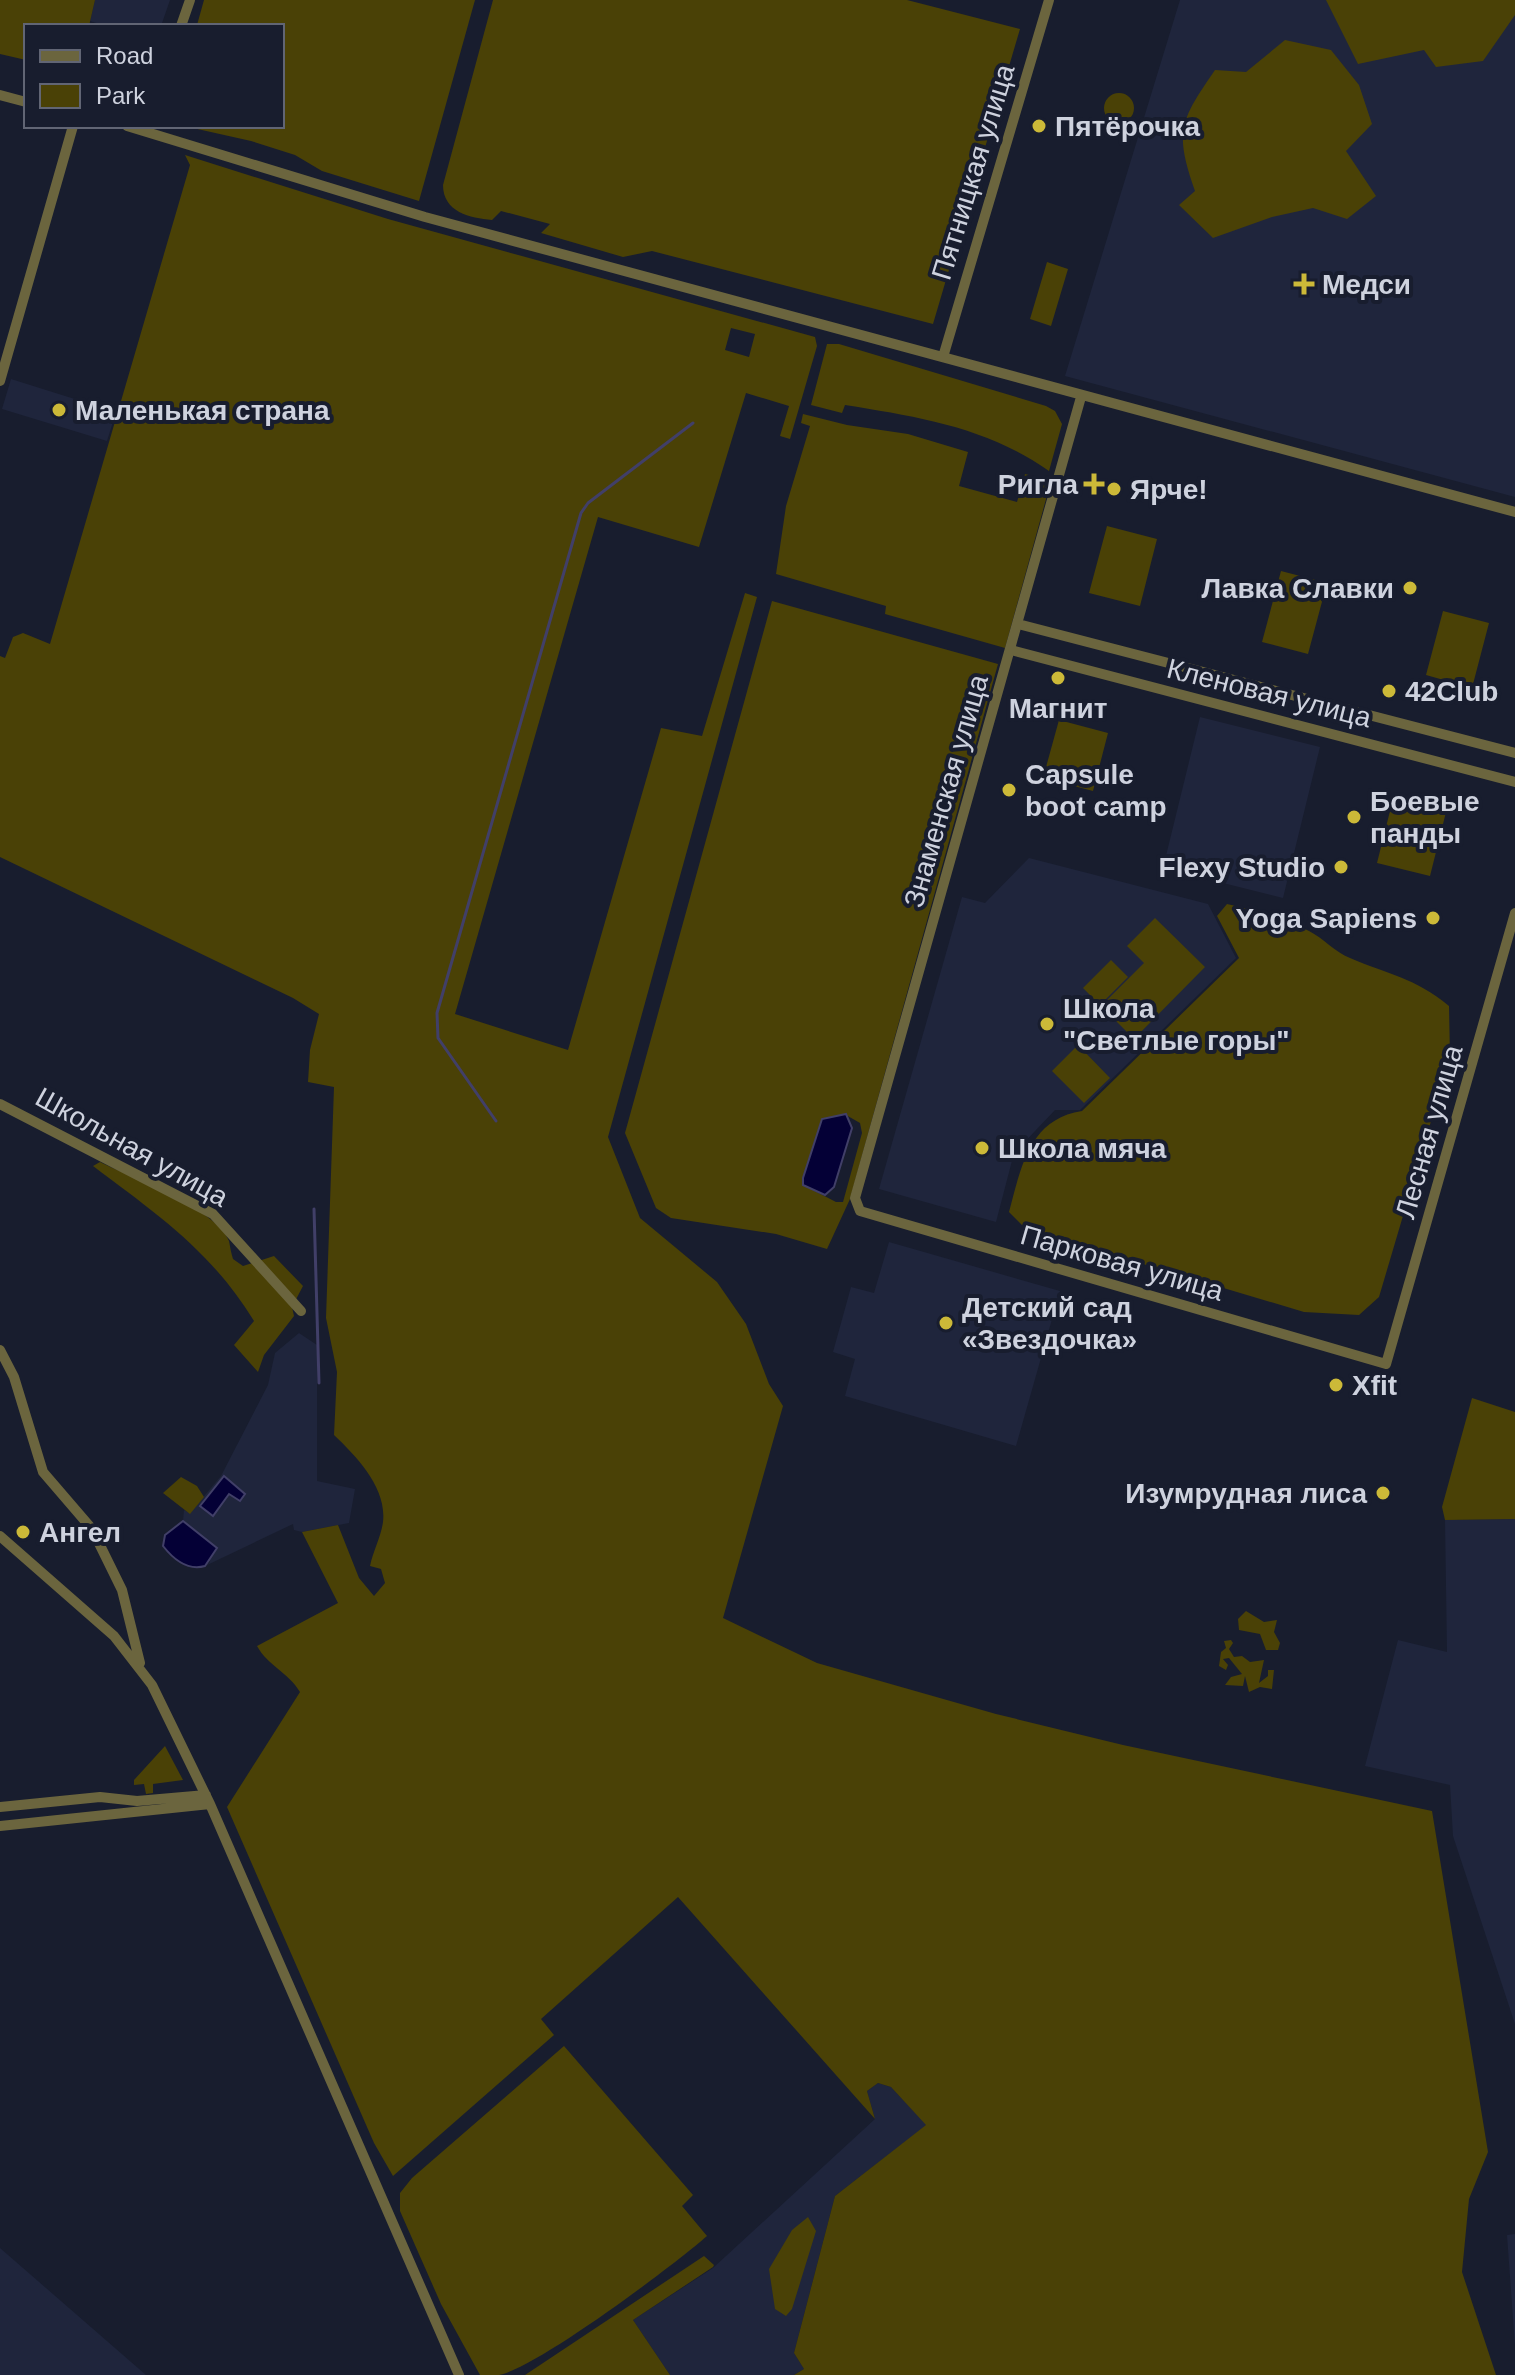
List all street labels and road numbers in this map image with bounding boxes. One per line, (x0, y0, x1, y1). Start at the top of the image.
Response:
street label: Пятницкая улица (925, 60, 1021, 283)
street label: Кленовая улица (1164, 653, 1375, 733)
street label: Знаменская улица (898, 671, 994, 911)
street label: Лесная улица (1389, 1041, 1469, 1222)
street label: Школьная улица (30, 1081, 234, 1213)
street label: Парковая улица (1017, 1219, 1227, 1307)

